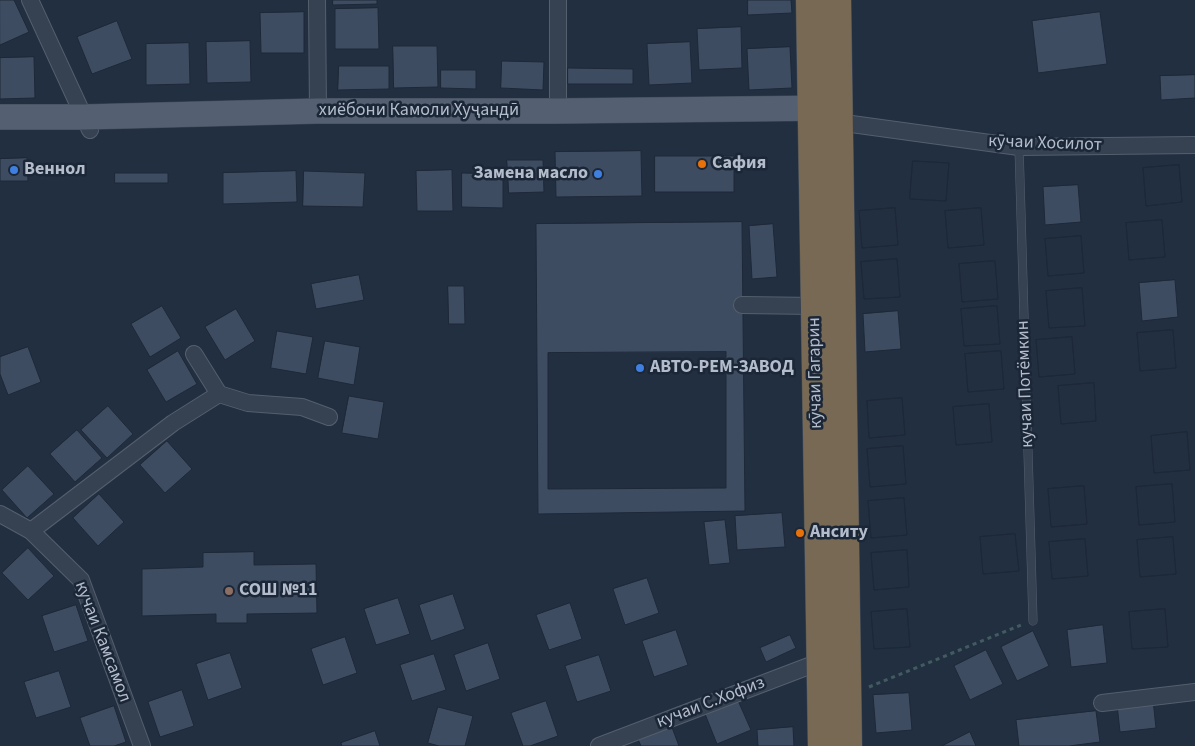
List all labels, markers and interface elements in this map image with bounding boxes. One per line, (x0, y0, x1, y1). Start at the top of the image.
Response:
street label: хиёбони Камоли Хуҷандӣ (319, 100, 519, 122)
street label: кӯчаи Хосилот (988, 131, 1102, 157)
place label: Сафия (712, 153, 766, 175)
marker: Сафия (696, 158, 708, 170)
place label: Веннол (24, 159, 85, 181)
place label: Замена масло (474, 163, 588, 185)
marker: Веннол (8, 164, 20, 176)
marker: Замена масло (592, 168, 604, 180)
street label: кӯчаи Гагарин (804, 317, 828, 429)
street label: кучаи Потёмкин (1013, 320, 1039, 448)
place label: АВТО-РЕМ-ЗАВОД (650, 357, 794, 379)
marker: АВТО-РЕМ-ЗАВОД (634, 362, 646, 374)
place label: Анситу (810, 522, 868, 544)
marker: Анситу (794, 527, 806, 539)
street label: кучаи Камсамол (69, 578, 135, 706)
place label: СОШ №11 (239, 580, 318, 602)
marker: СОШ №11 (223, 585, 235, 597)
street label: кучаи С.Хофиз (654, 672, 768, 734)

